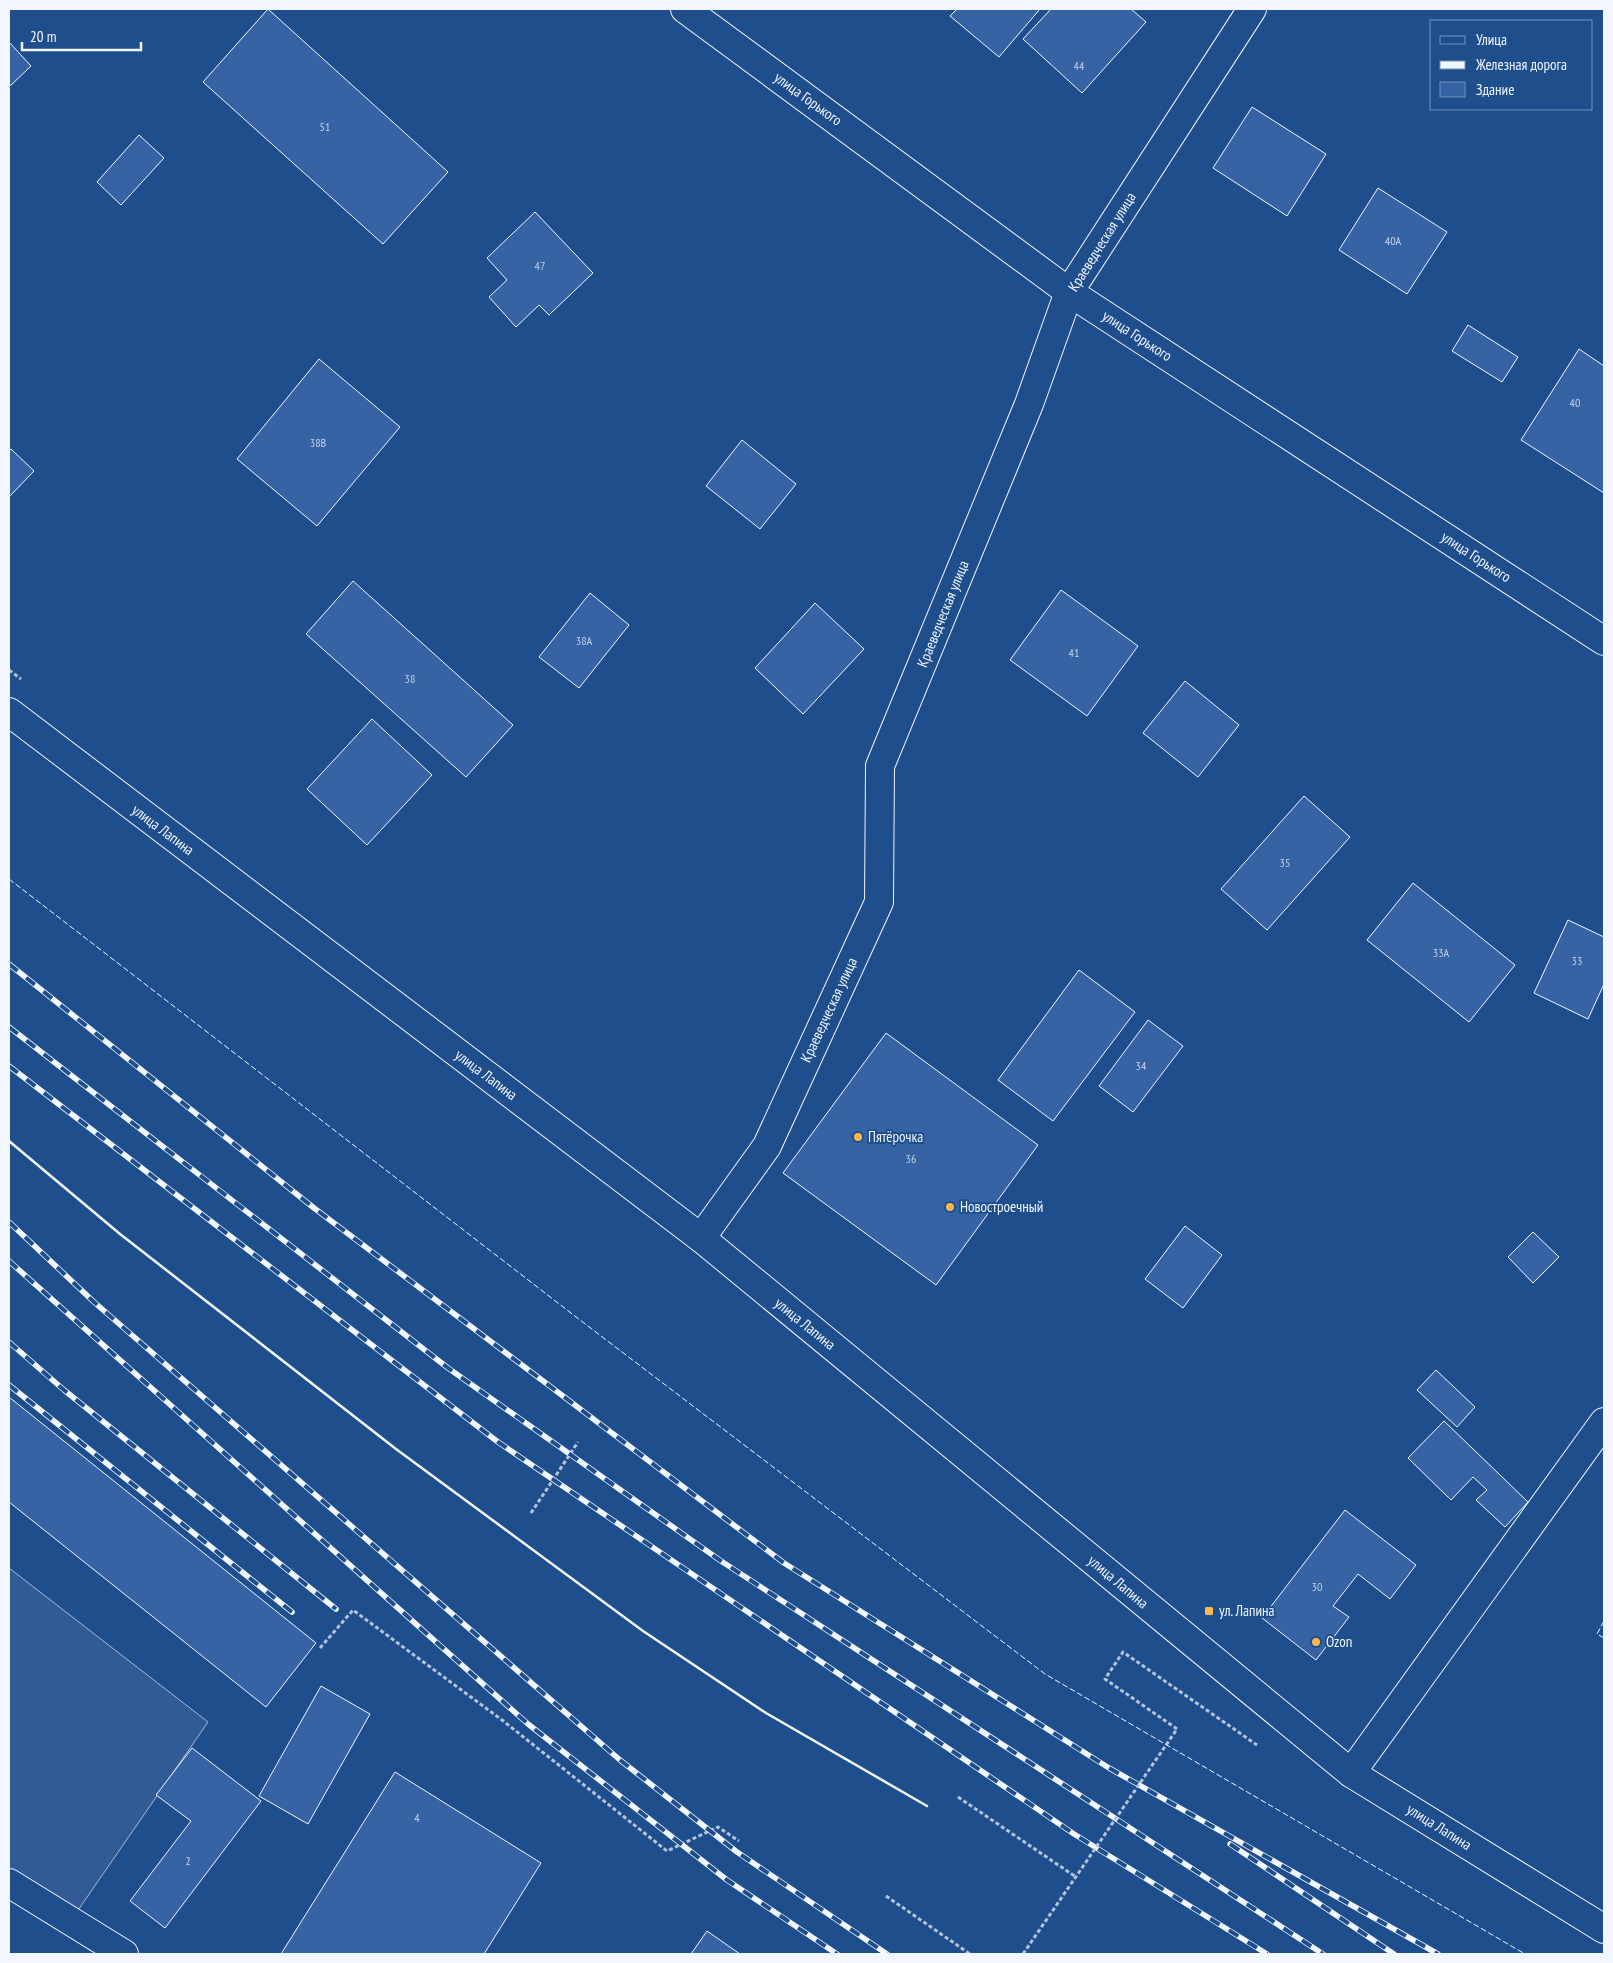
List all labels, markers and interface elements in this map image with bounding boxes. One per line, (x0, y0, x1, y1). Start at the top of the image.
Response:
scale bar (22, 20, 141, 52)
legend (1430, 20, 1593, 110)
text: 20 m (30, 27, 56, 46)
text: Улица (1476, 30, 1507, 49)
text: Железная дорога (1475, 55, 1567, 74)
house number: 44 (1074, 58, 1085, 73)
street label: улица Горького (771, 68, 846, 130)
text: Здание (1476, 80, 1514, 99)
house number: 51 (320, 119, 330, 134)
street label: Краеведческая улица (1063, 189, 1140, 295)
house number: 40А (1385, 233, 1402, 248)
house number: 47 (535, 258, 545, 273)
street label: улица Горького (1099, 306, 1176, 365)
house number: 40 (1570, 395, 1580, 410)
house number: 38В (310, 435, 327, 450)
street label: улица Горького (1438, 527, 1515, 586)
street label: Краеведческая улица (912, 558, 973, 670)
house number: 38А (576, 633, 593, 648)
house number: 41 (1069, 645, 1079, 660)
house number: 38 (405, 671, 415, 686)
street label: улица Лапина (128, 800, 198, 859)
house number: 35 (1280, 855, 1290, 870)
house number: 33А (1433, 945, 1450, 960)
house number: 33 (1572, 953, 1582, 968)
street label: Краеведческая улица (796, 954, 861, 1065)
street label: улица Лапина (451, 1045, 521, 1104)
house number: 34 (1136, 1058, 1147, 1073)
place label: Пятёрочка (868, 1127, 923, 1146)
marker: Пятёрочка (852, 1131, 864, 1143)
house number: 36 (906, 1151, 916, 1166)
place label: Новостроечный (960, 1197, 1043, 1216)
marker: Новостроечный (944, 1201, 956, 1213)
street label: улица Лапина (771, 1293, 840, 1354)
street label: улица Лапина (1084, 1551, 1152, 1612)
house number: 30 (1312, 1579, 1322, 1594)
place label: ул. Лапина (1219, 1601, 1275, 1620)
marker: ул. Лапина (1203, 1605, 1215, 1617)
place label: Ozon (1326, 1632, 1352, 1651)
marker: Ozon (1310, 1636, 1322, 1648)
street label: улица Лапина (1403, 1799, 1475, 1854)
house number: 4 (414, 1810, 420, 1825)
house number: 2 (185, 1853, 191, 1868)

